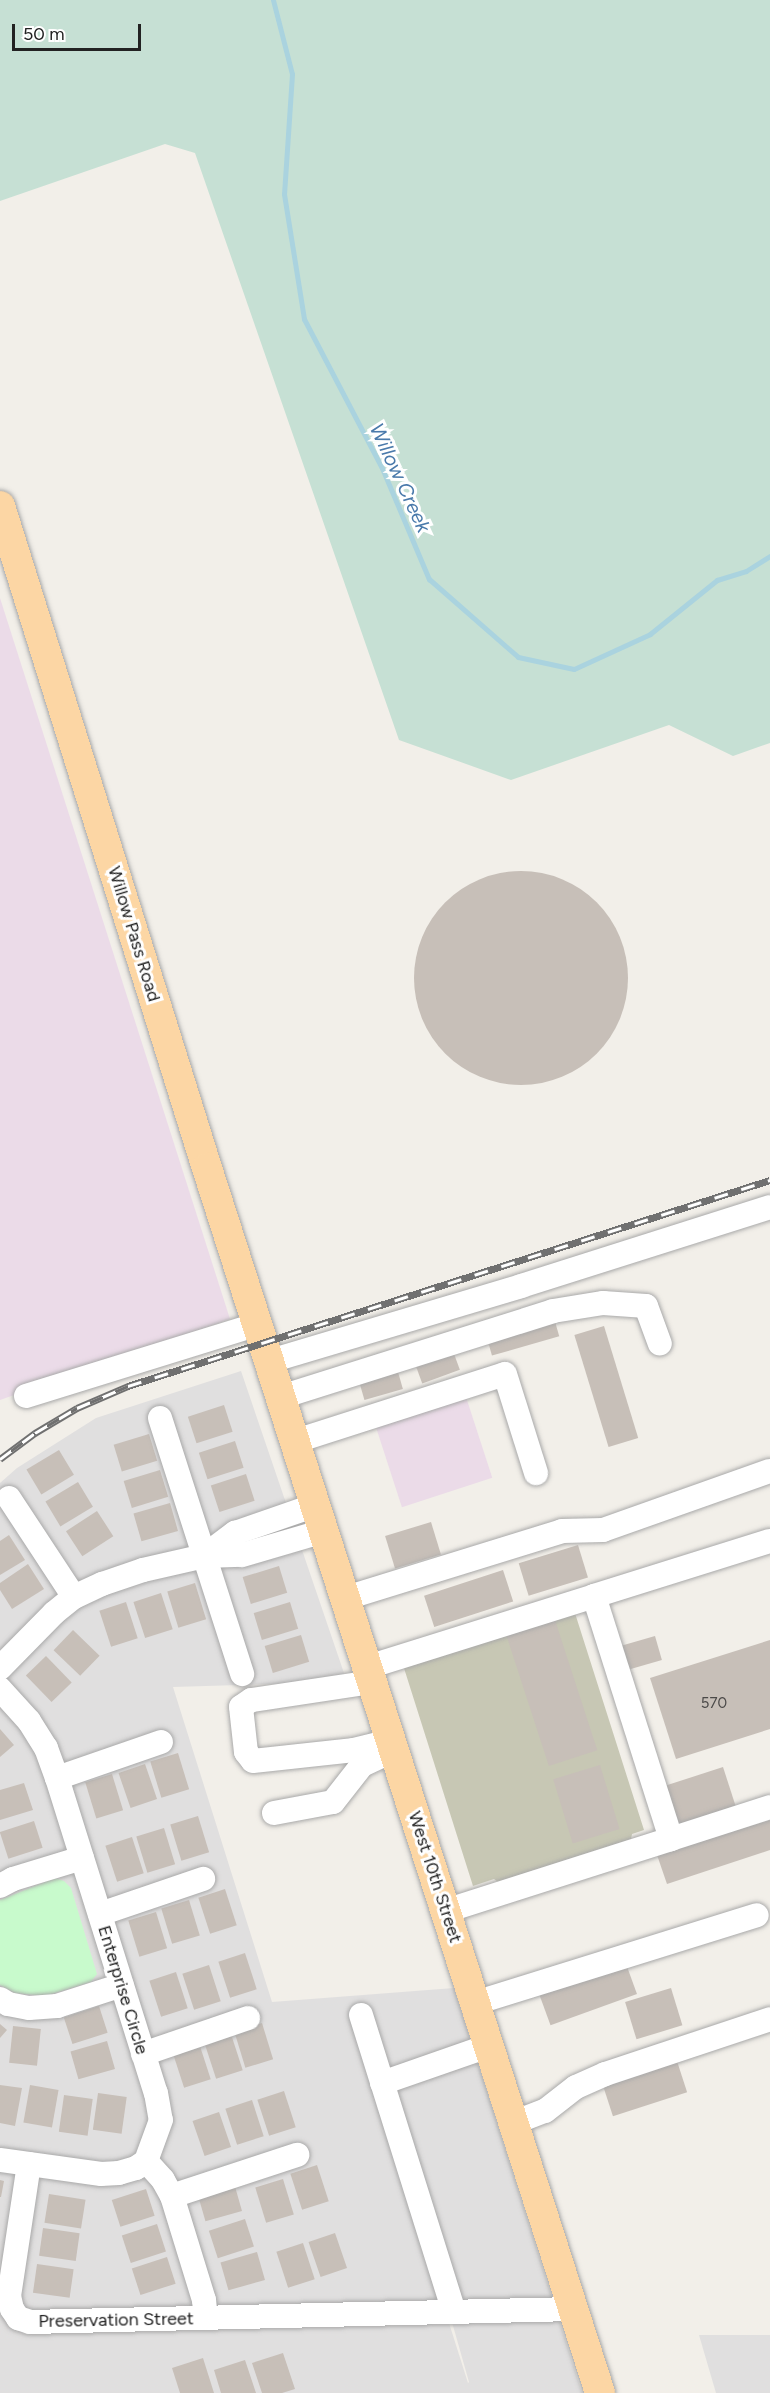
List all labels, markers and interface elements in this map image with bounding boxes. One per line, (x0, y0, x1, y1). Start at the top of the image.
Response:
scale bar (15, 12, 144, 50)
text: 50 m (23, 23, 65, 45)
water label: Willow Creek (364, 420, 436, 536)
street label: Willow Pass Road (103, 864, 165, 1004)
house number: 570 (701, 1695, 727, 1713)
street label: West 10th Street (404, 1809, 466, 1945)
street label: Enterprise Circle (93, 1923, 153, 2057)
street label: Preservation Street (38, 2308, 194, 2332)

